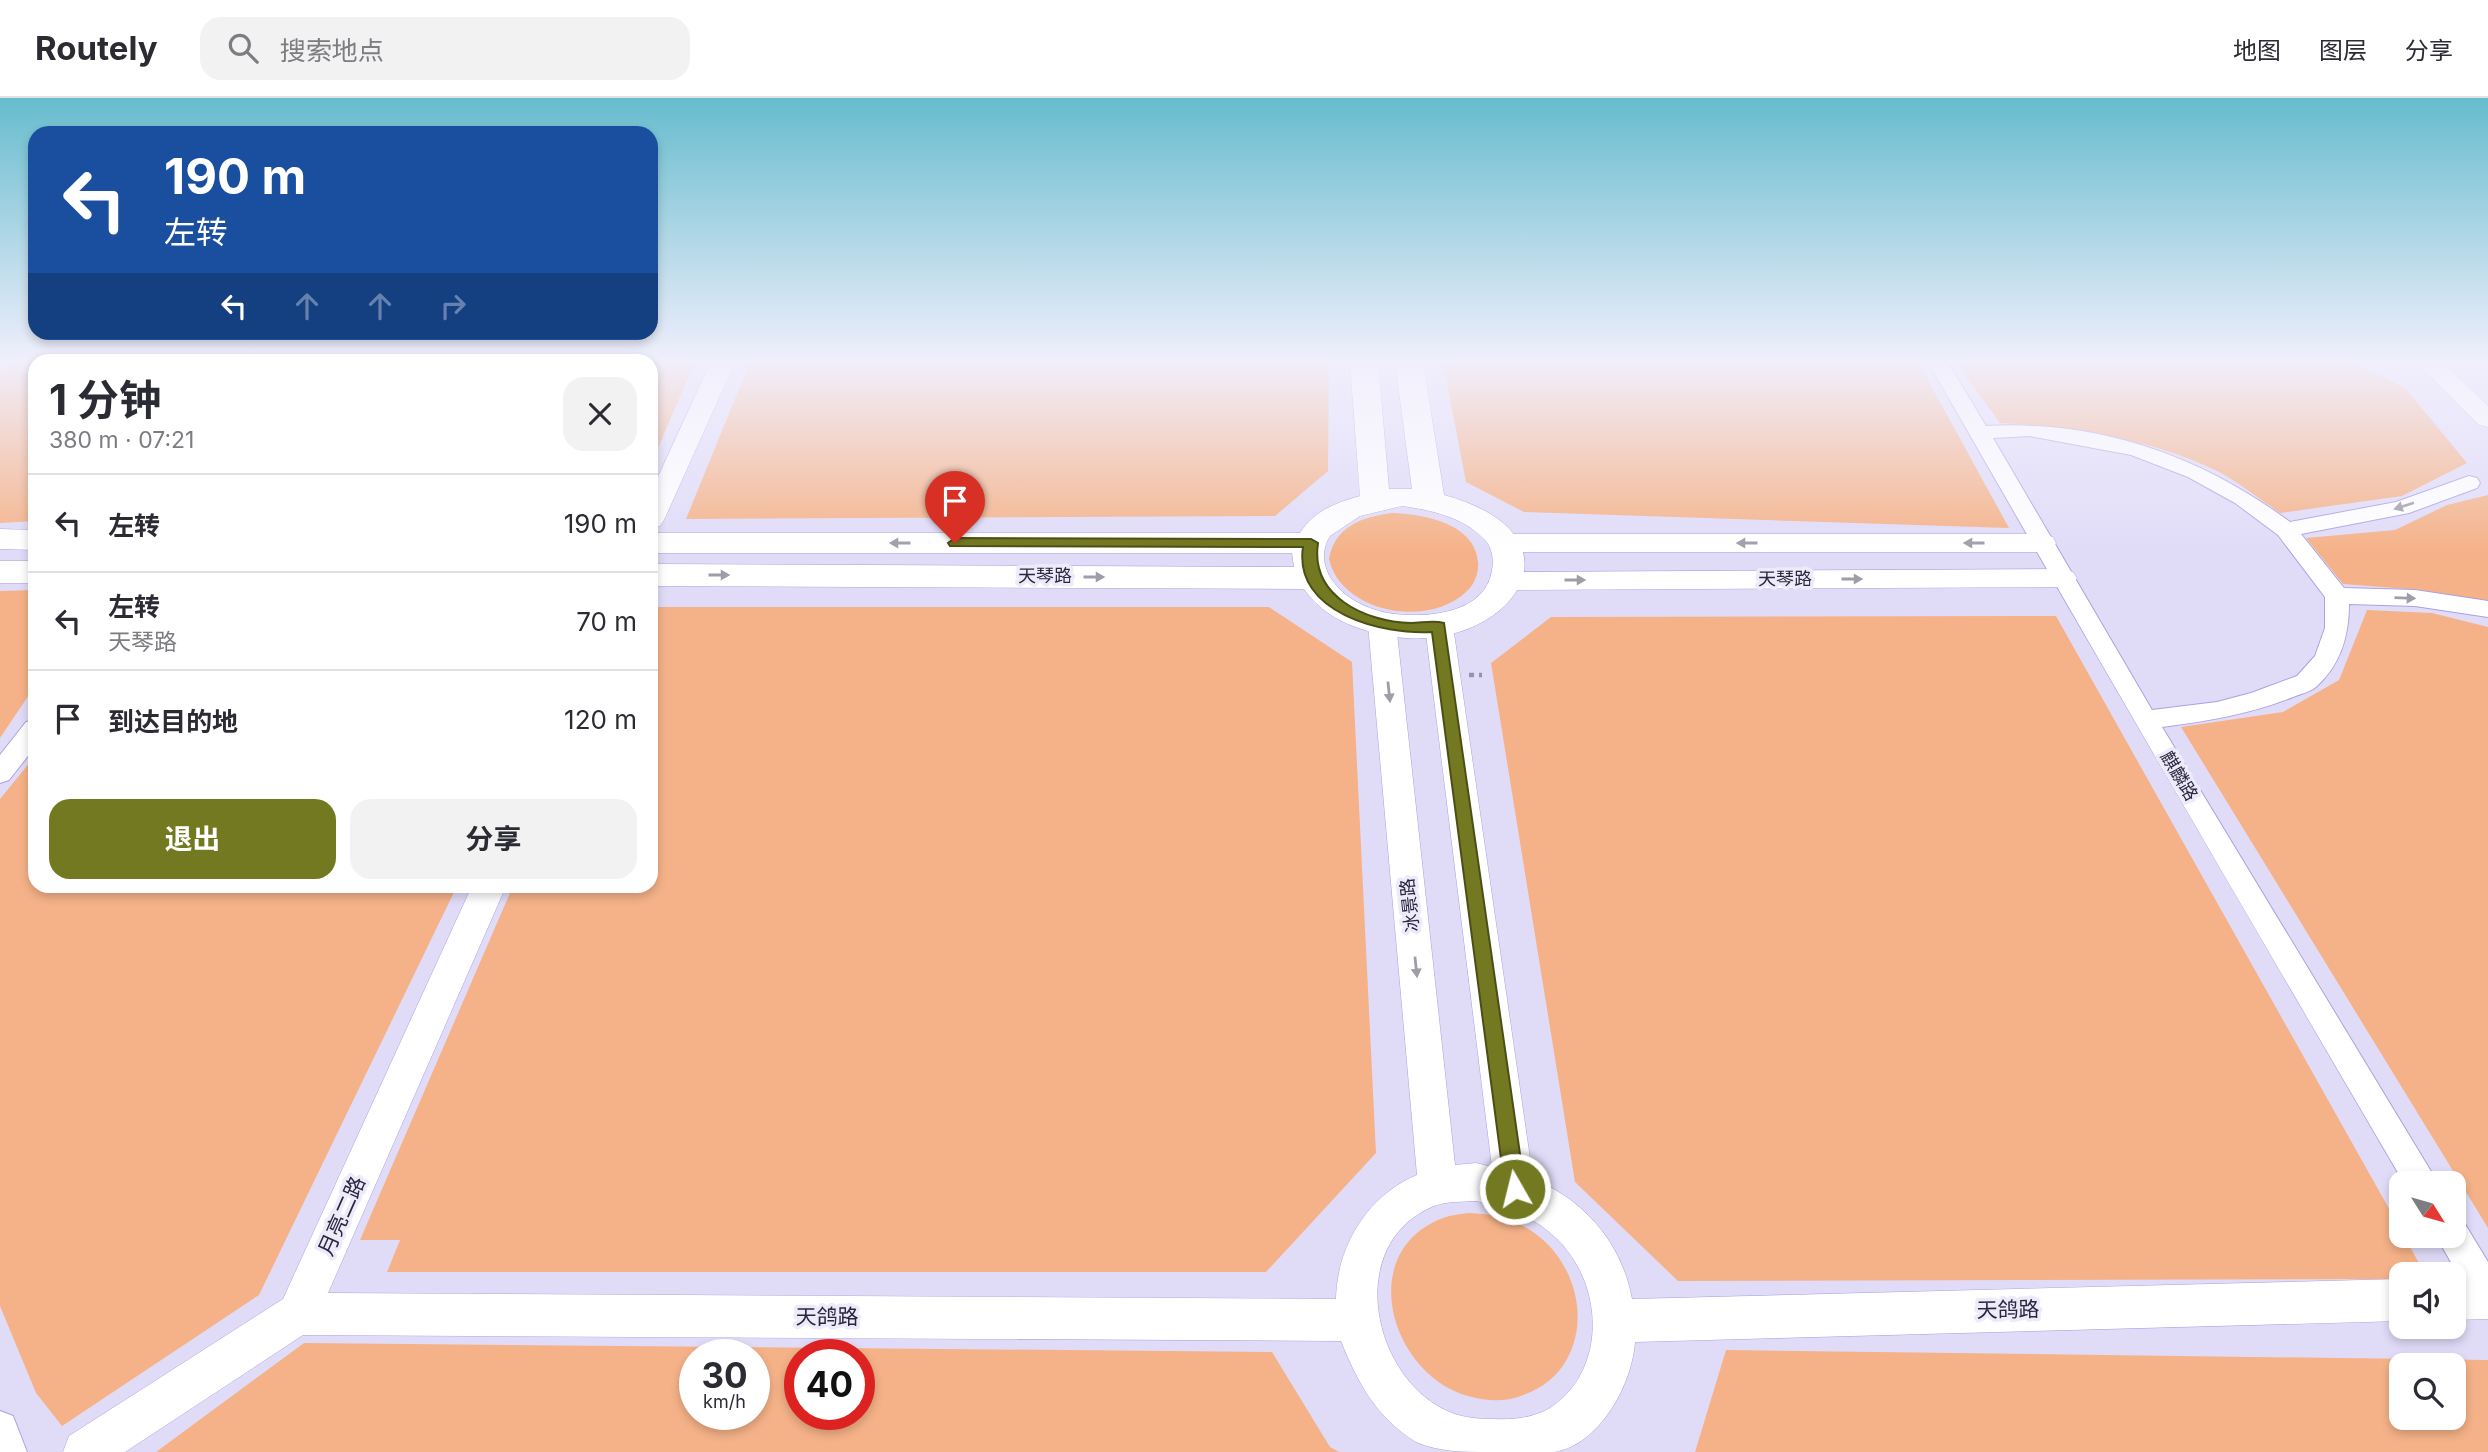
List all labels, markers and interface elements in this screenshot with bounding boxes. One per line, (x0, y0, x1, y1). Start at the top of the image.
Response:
search box (200, 17, 690, 80)
text: Routely (35, 28, 158, 68)
icon: search (224, 29, 262, 67)
text: 搜索地点 (280, 35, 384, 66)
text: 地图 (2233, 36, 2281, 65)
text: 图层 (2319, 36, 2367, 65)
text: 分享 (2405, 36, 2453, 65)
text: 190 m (164, 147, 306, 206)
icon: left (49, 154, 140, 245)
text: 左转 (164, 213, 228, 252)
icon: left (215, 287, 253, 325)
icon: ahead (288, 287, 326, 325)
icon: ahead (361, 287, 399, 325)
icon: right (434, 287, 472, 325)
text: 1 分钟 (49, 374, 161, 425)
button: close (563, 377, 637, 451)
text: 380 m · 07:21 (49, 426, 194, 454)
pin (925, 471, 985, 543)
icon: arrive (936, 482, 974, 520)
one-way arrow (2394, 501, 2415, 512)
icon: left (49, 504, 87, 542)
text: 190 m (564, 508, 637, 539)
text: 左转 (108, 510, 160, 541)
one-way arrow (888, 537, 910, 549)
one-way arrow (1736, 537, 1758, 549)
one-way arrow (1963, 537, 1985, 549)
street label: 天琴路 (1018, 565, 1072, 586)
street label: 天琴路 (1758, 568, 1812, 589)
one-way arrow (708, 569, 730, 581)
one-way arrow (1083, 571, 1105, 583)
one-way arrow (1841, 573, 1863, 585)
one-way arrow (1565, 574, 1587, 586)
text: 左转 (108, 591, 160, 622)
one-way arrow (2394, 592, 2416, 603)
icon: left (49, 602, 87, 640)
text: 70 m (576, 606, 637, 637)
text: 天琴路 (108, 628, 177, 656)
one-way arrow (1384, 681, 1395, 703)
icon: arrive (49, 700, 87, 738)
text: 120 m (564, 704, 637, 735)
text: 到达目的地 (108, 706, 238, 737)
street label: 麒麟路 (2157, 747, 2202, 804)
button: 退出 (49, 799, 336, 879)
button: 分享 (350, 799, 637, 879)
street label: 冰景路 (1396, 877, 1423, 933)
one-way arrow (1411, 957, 1422, 979)
position arrow (1478, 1152, 1552, 1226)
north arrow (2389, 1171, 2466, 1248)
map controls (2389, 1171, 2466, 1430)
street label: 月亮二路 (313, 1172, 370, 1259)
button: sound (2389, 1262, 2466, 1339)
street label: 天鸽路 (1976, 1296, 2040, 1323)
street label: 天鸽路 (796, 1304, 859, 1329)
speed limit sign: 40 (784, 1339, 875, 1430)
button: search (2389, 1353, 2466, 1430)
text: 30 (701, 1354, 748, 1396)
text: km/h (703, 1391, 746, 1412)

